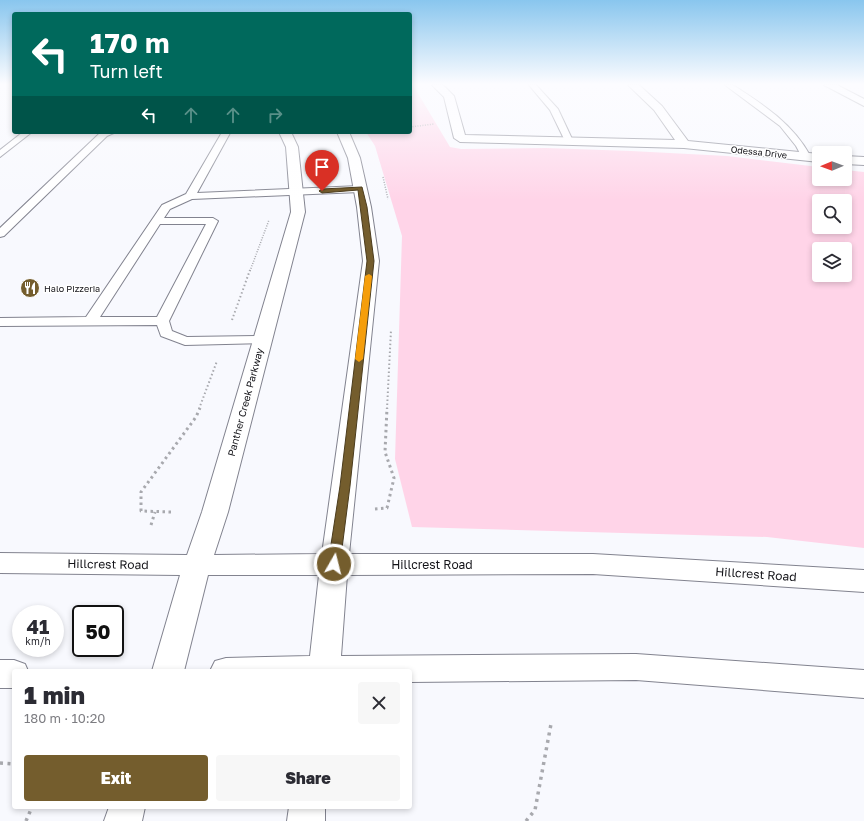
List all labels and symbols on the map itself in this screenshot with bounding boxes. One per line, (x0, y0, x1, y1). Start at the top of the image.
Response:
street label: Odessa Drive (730, 144, 788, 160)
north arrow (812, 146, 852, 186)
pin (305, 150, 339, 191)
restaurant icon: Halo Pizzeria (19, 277, 41, 299)
place label: Halo Pizzeria (44, 283, 100, 294)
street label: Panther Creek Parkway (225, 346, 265, 457)
position arrow (313, 543, 355, 585)
street label: Hillcrest Road (67, 556, 149, 572)
street label: Hillcrest Road (391, 557, 473, 572)
street label: Hillcrest Road (715, 564, 797, 584)
speed limit sign: 50 (72, 605, 124, 657)

